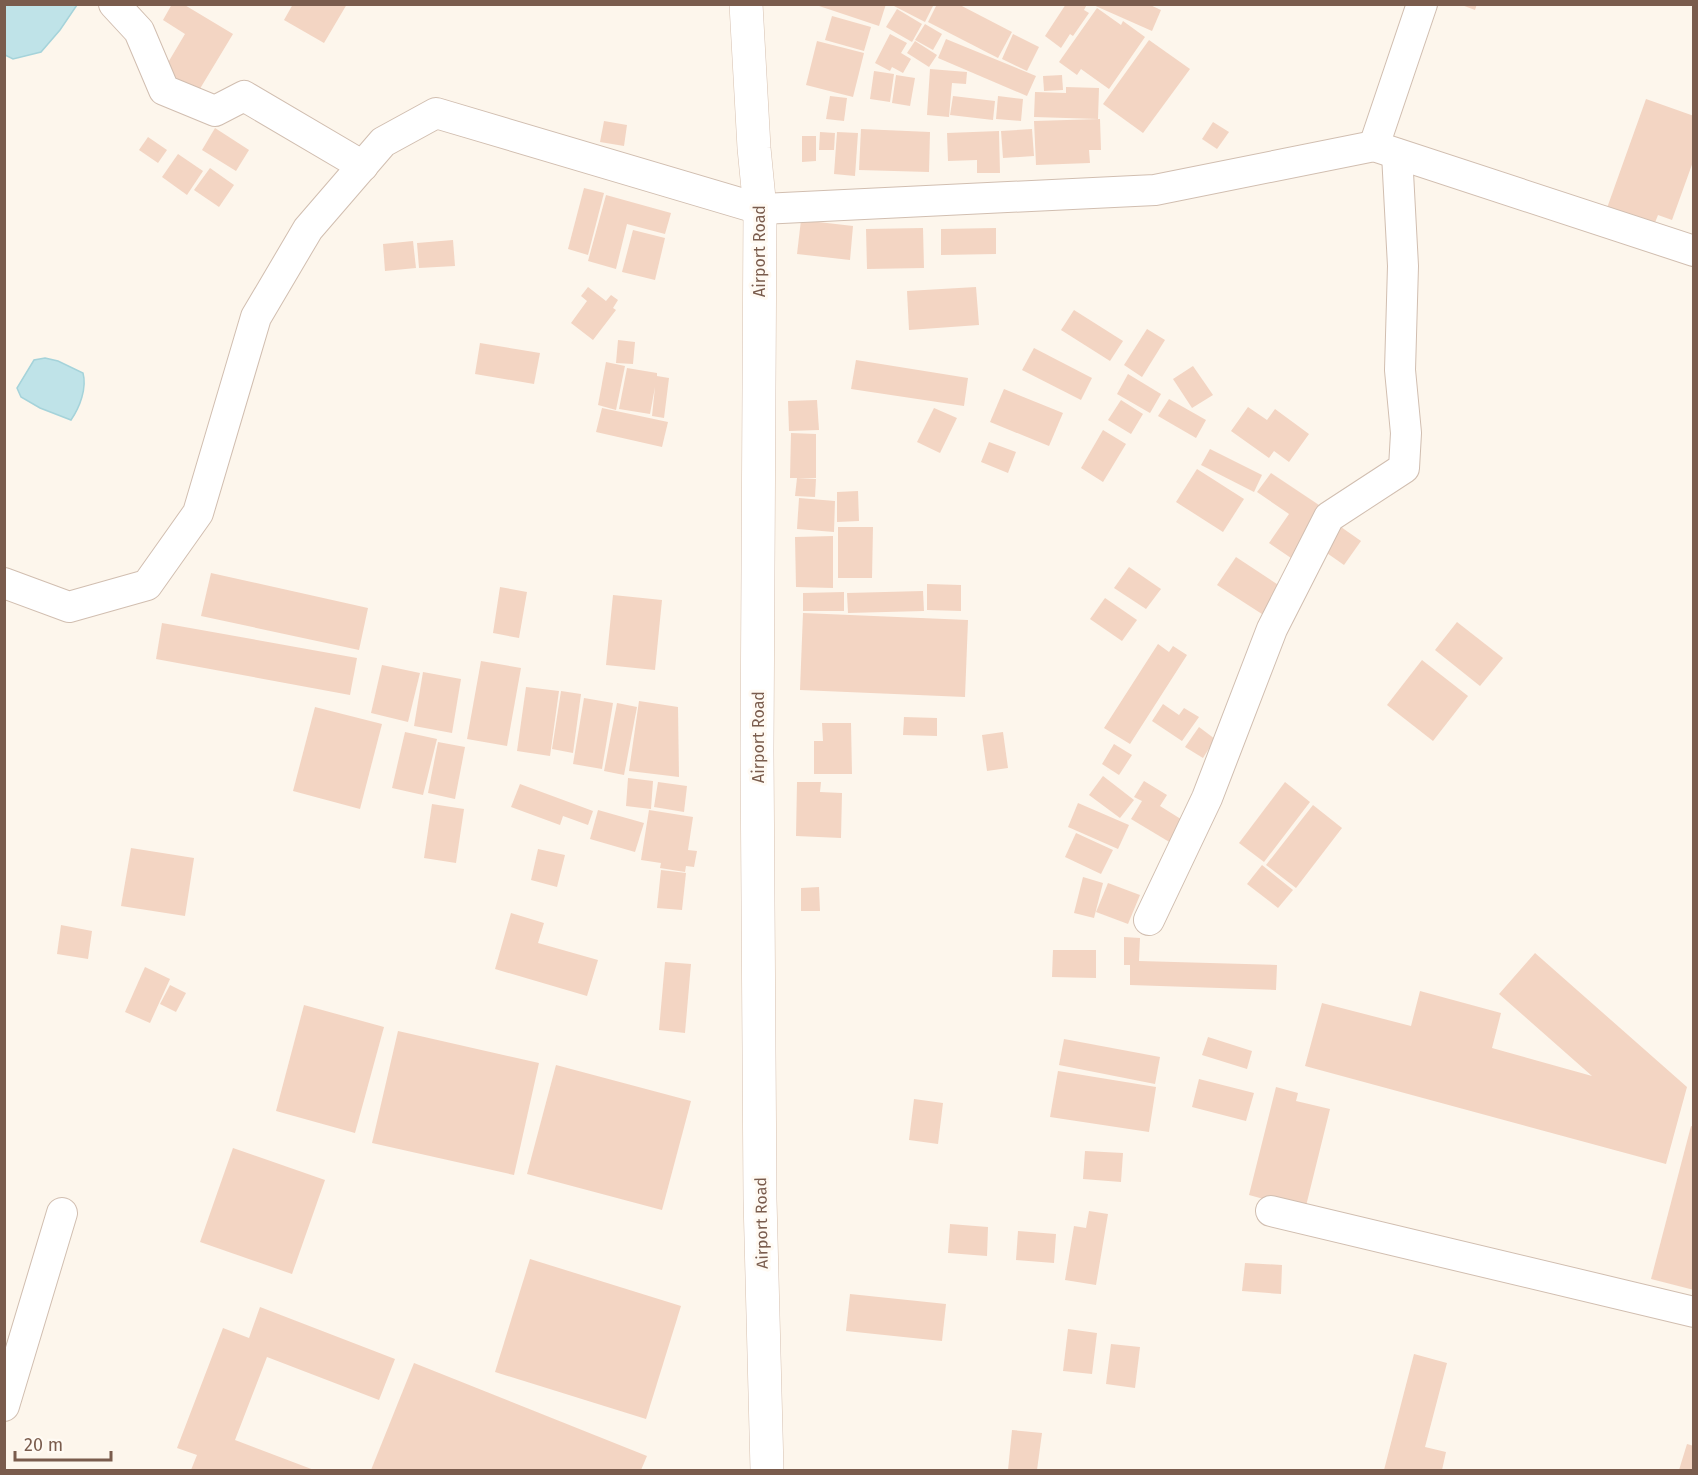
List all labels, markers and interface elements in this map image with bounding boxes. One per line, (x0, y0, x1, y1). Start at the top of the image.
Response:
street label: Airport Road (750, 205, 769, 297)
street label: Airport Road (749, 691, 768, 783)
street label: Airport Road (751, 1177, 772, 1269)
scale bar (15, 1424, 111, 1462)
text: 20 m (24, 1434, 63, 1456)

